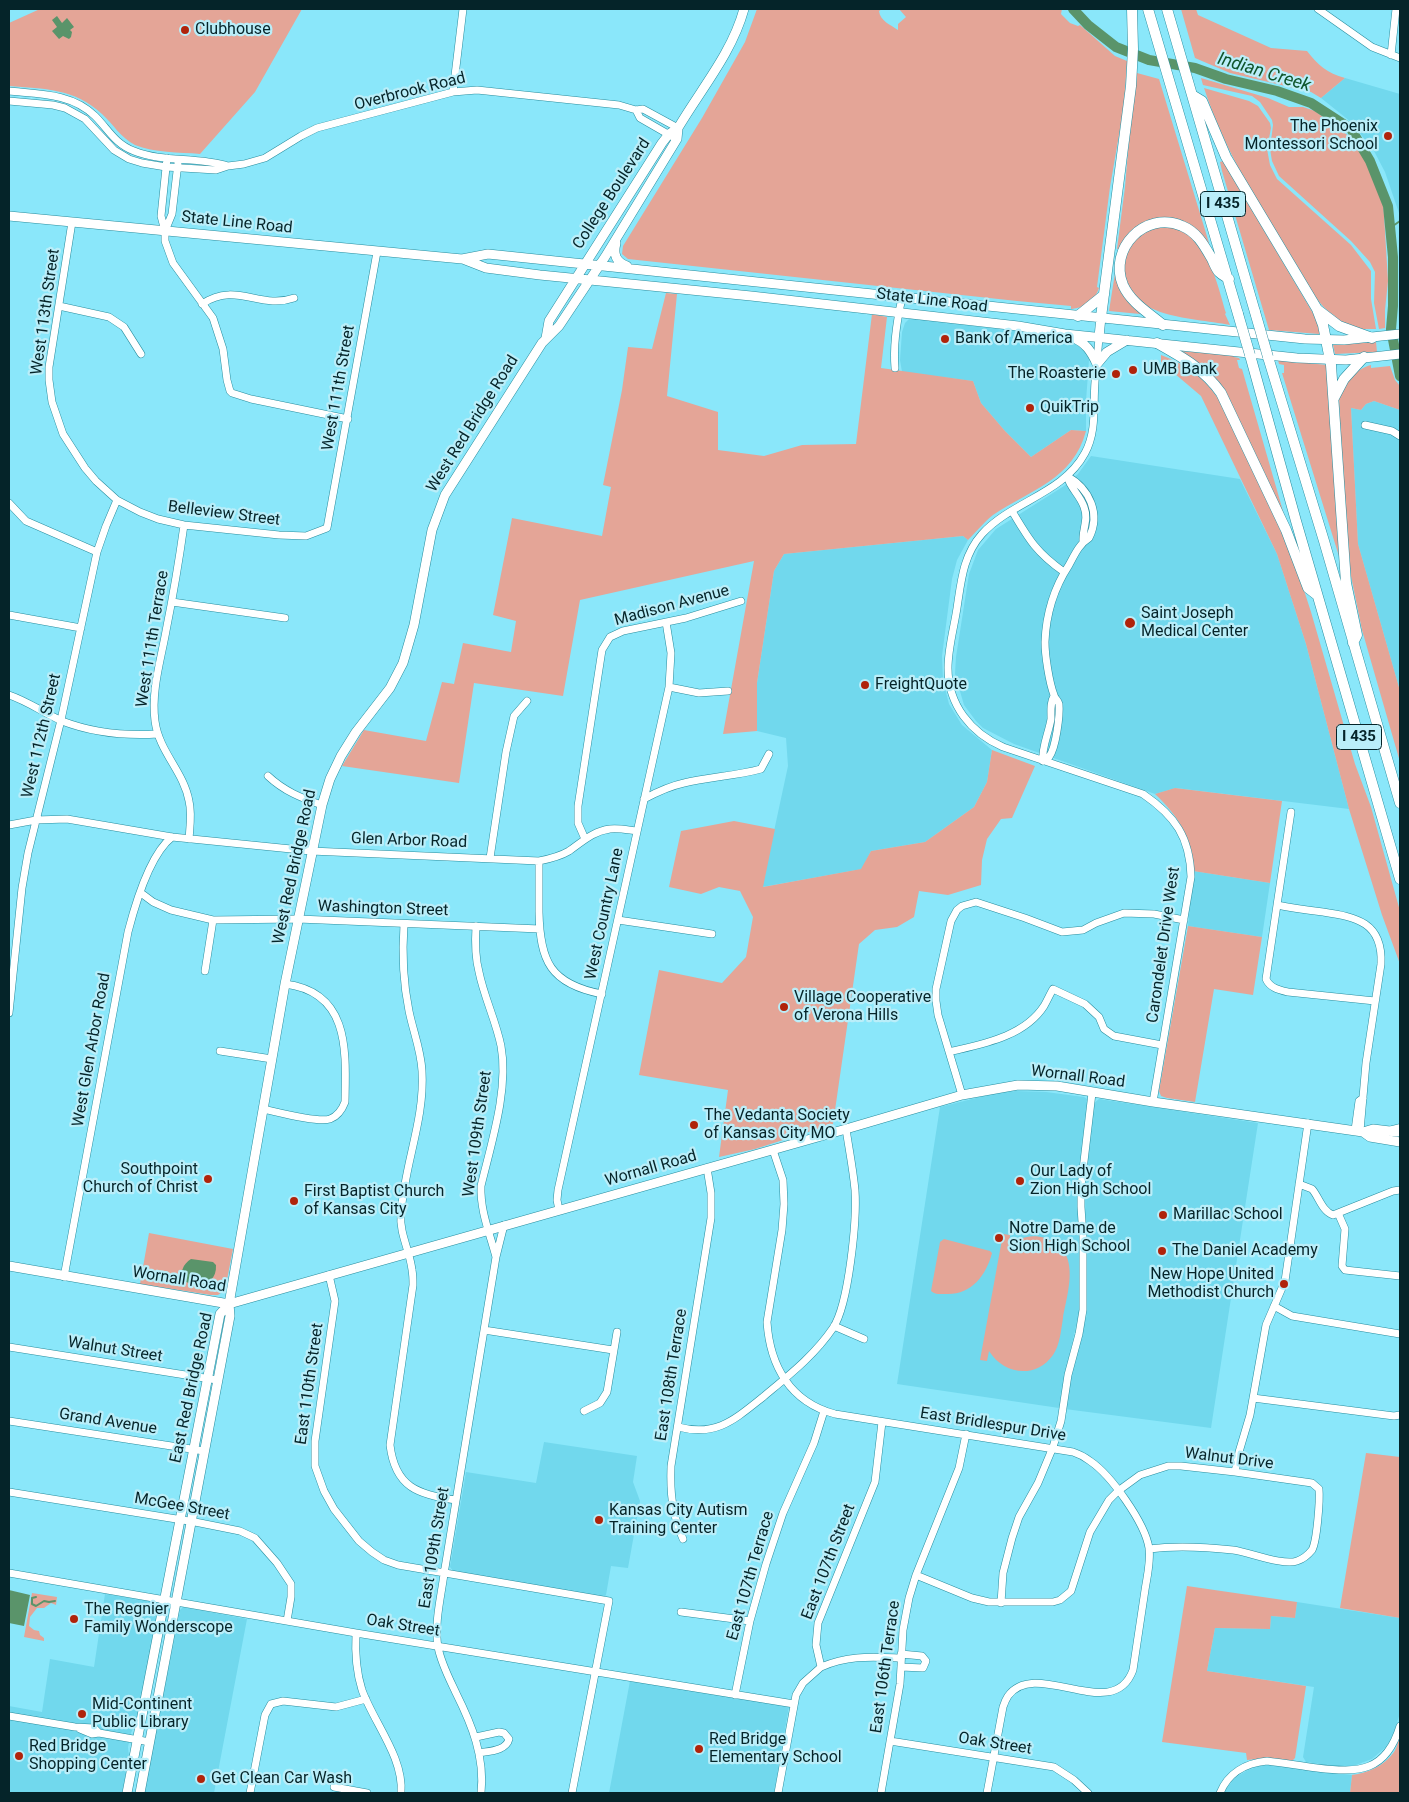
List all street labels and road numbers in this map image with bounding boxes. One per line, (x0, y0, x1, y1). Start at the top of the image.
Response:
street label: Overbrook Road (352, 69, 468, 115)
street label: College Boulevard (569, 135, 655, 253)
road number: I 435 (1200, 192, 1246, 216)
street label: State Line Road (180, 208, 294, 238)
street label: West 113th Street (28, 248, 64, 376)
street label: State Line Road (875, 285, 989, 317)
street label: West 111th Street (319, 324, 359, 452)
street label: West Red Bridge Road (423, 352, 523, 496)
street label: Belleview Street (167, 498, 281, 530)
street label: West 111th Terrace (133, 569, 173, 709)
street label: Madison Avenue (612, 581, 732, 631)
street label: West 112th Street (18, 672, 66, 800)
road number: I 435 (1336, 724, 1382, 750)
street label: West Red Bridge Road (269, 788, 321, 946)
street label: Glen Arbor Road (351, 829, 467, 853)
street label: West Country Lane (582, 846, 628, 982)
street label: Carondelet Drive West (1144, 866, 1184, 1024)
street label: Washington Street (317, 897, 449, 921)
street label: West Glen Arbor Road (69, 971, 115, 1129)
street label: Wornall Road (1030, 1062, 1126, 1092)
street label: West 109th Street (460, 1070, 496, 1198)
street label: Wornall Road (603, 1147, 699, 1191)
street label: Wornall Road (131, 1263, 227, 1297)
street label: East 108th Terrace (652, 1308, 692, 1442)
street label: East Red Bridge Road (167, 1311, 217, 1465)
street label: East 110th Street (292, 1322, 328, 1446)
street label: Walnut Street (66, 1333, 164, 1367)
street label: East Bridlespur Drive (919, 1404, 1067, 1446)
street label: Grand Avenue (58, 1405, 158, 1439)
street label: Walnut Drive (1183, 1444, 1275, 1474)
street label: East 109th Street (416, 1486, 454, 1610)
street label: McGee Street (133, 1489, 231, 1525)
street label: East 107th Street (798, 1501, 860, 1623)
street label: East 107th Terrace (723, 1509, 779, 1643)
street label: East 106th Terrace (867, 1600, 905, 1734)
street label: Oak Street (365, 1611, 441, 1641)
street label: Oak Street (957, 1729, 1033, 1759)

